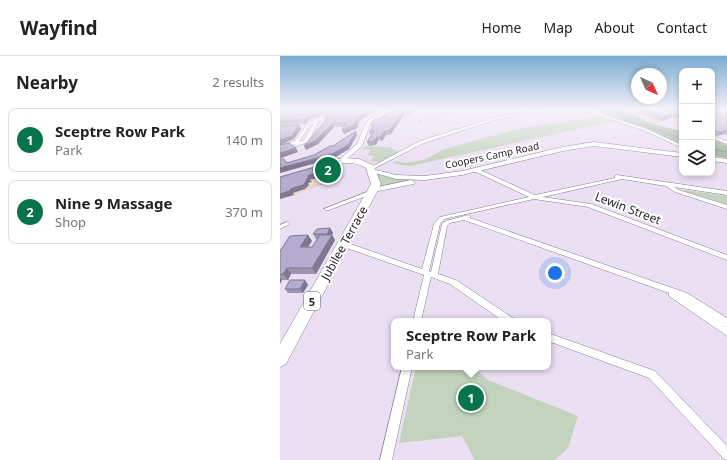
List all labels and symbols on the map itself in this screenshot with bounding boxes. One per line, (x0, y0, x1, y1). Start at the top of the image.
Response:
north arrow (631, 68, 667, 104)
street label: Coopers Camp Road (444, 138, 540, 172)
pin: 2 (315, 155, 341, 185)
street label: Lewin Street (593, 188, 664, 229)
street label: Jubilee Terrace (316, 203, 372, 284)
your location (545, 263, 565, 283)
road number: 5 (304, 292, 320, 310)
pin: 1 (458, 383, 484, 413)

